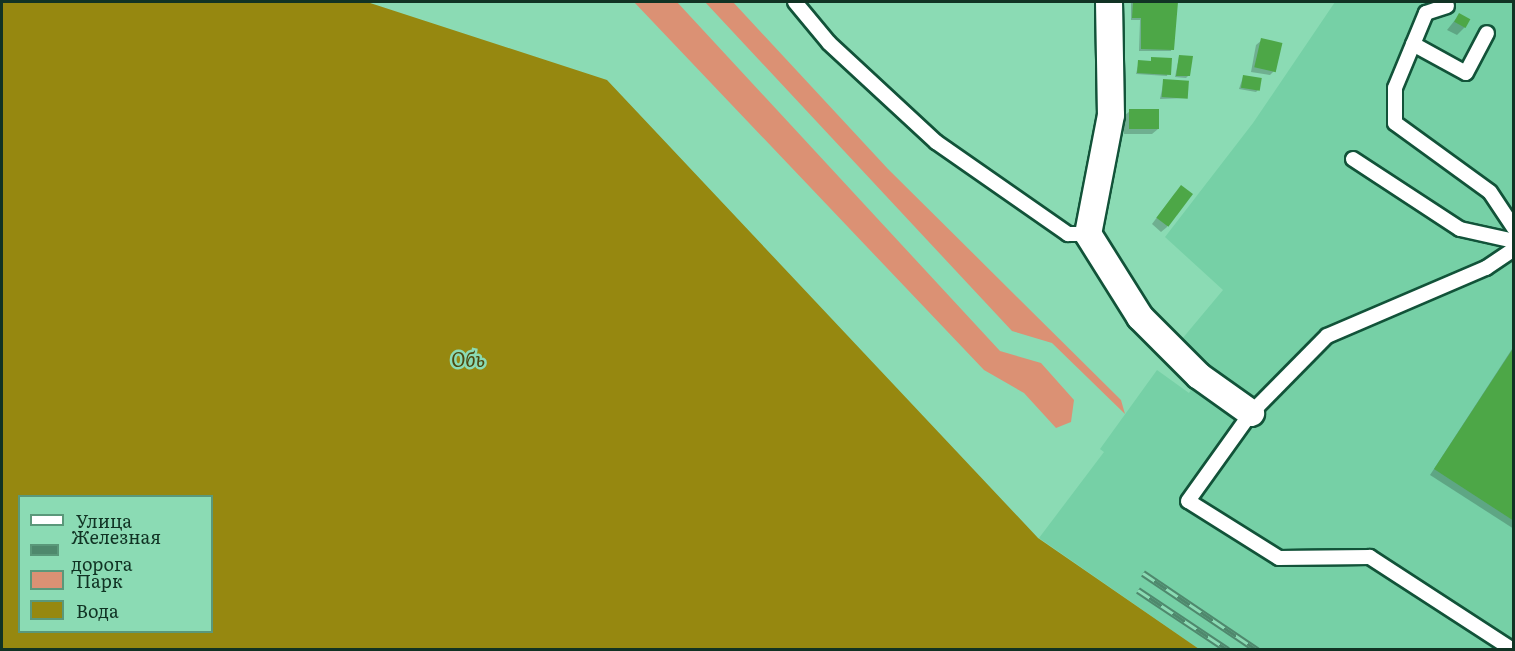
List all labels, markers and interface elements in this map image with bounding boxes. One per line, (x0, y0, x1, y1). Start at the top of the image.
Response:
water label: Обь (451, 346, 485, 370)
legend (18, 495, 213, 633)
text: Улица (76, 507, 132, 534)
text: Железная дорога (71, 523, 161, 577)
text: Парк (76, 567, 123, 594)
text: Вода (76, 597, 119, 624)

